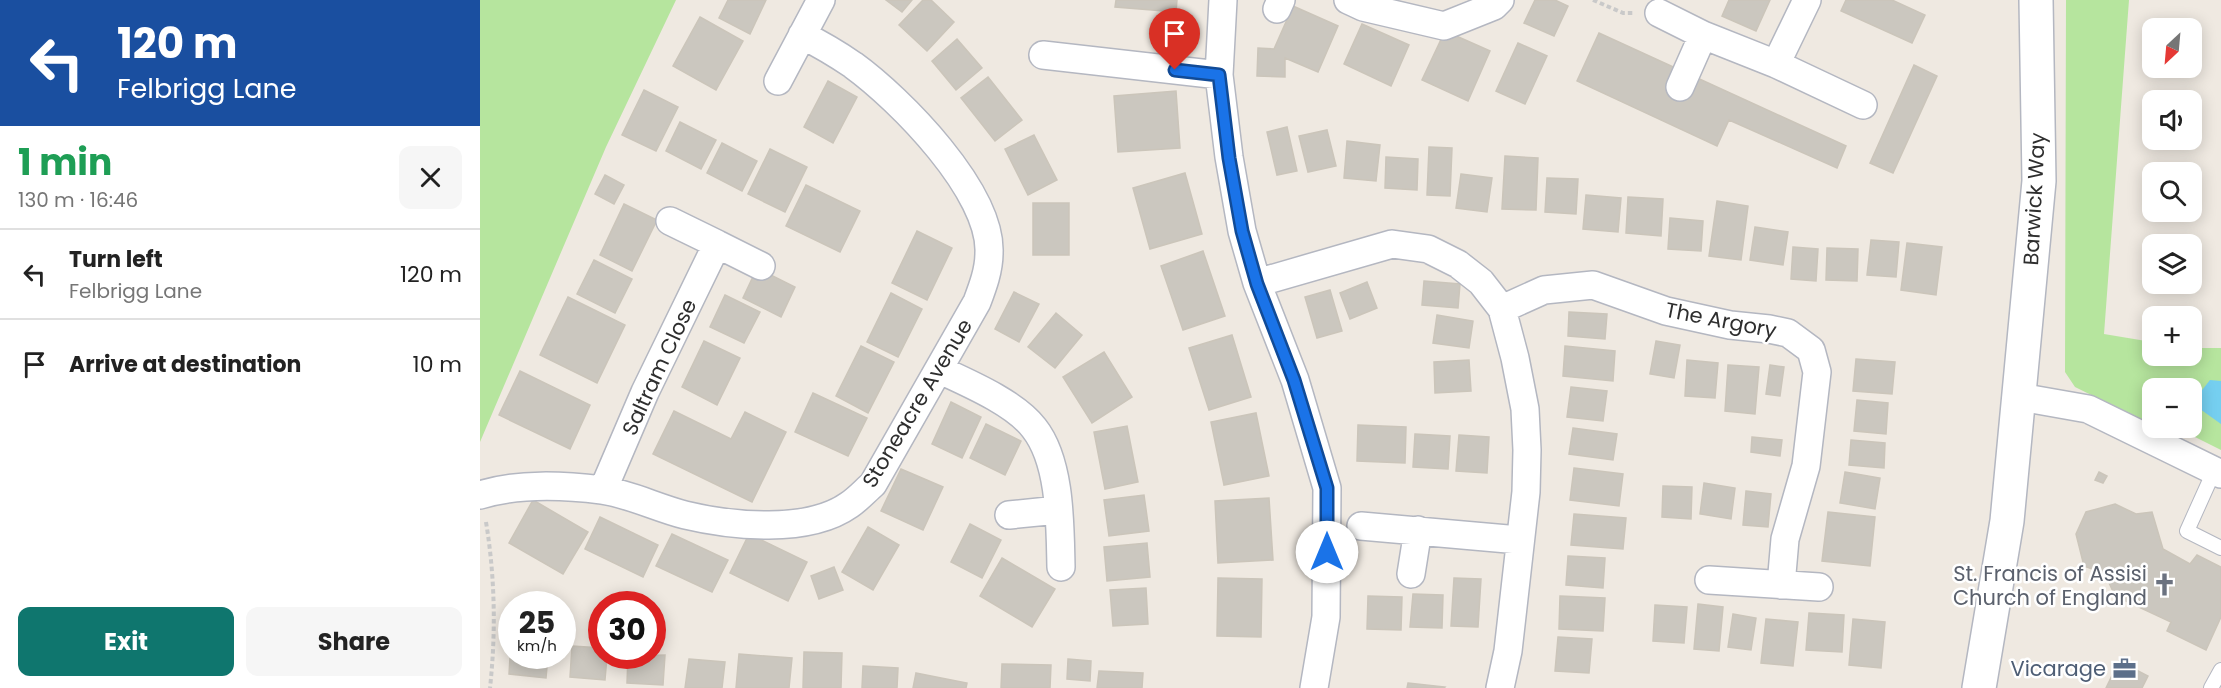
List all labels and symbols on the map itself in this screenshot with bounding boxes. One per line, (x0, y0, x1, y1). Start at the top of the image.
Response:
pin (1149, 8, 1200, 70)
north arrow (2142, 18, 2202, 78)
street label: Barwick Way (2016, 132, 2052, 266)
street label: Saltram Close (615, 294, 703, 440)
street label: The Argory (1663, 295, 1779, 345)
street label: Stoneacre Avenue (855, 313, 979, 493)
position arrow (1295, 520, 1359, 584)
place label: St. Francis of Assisi Church of England (1953, 559, 2147, 612)
church icon: St. Francis of Assisi Church of England (2152, 572, 2178, 598)
speed limit sign: 30 (588, 591, 666, 669)
place label: Vicarage (2010, 654, 2106, 683)
office icon: Vicarage (2111, 655, 2137, 681)

